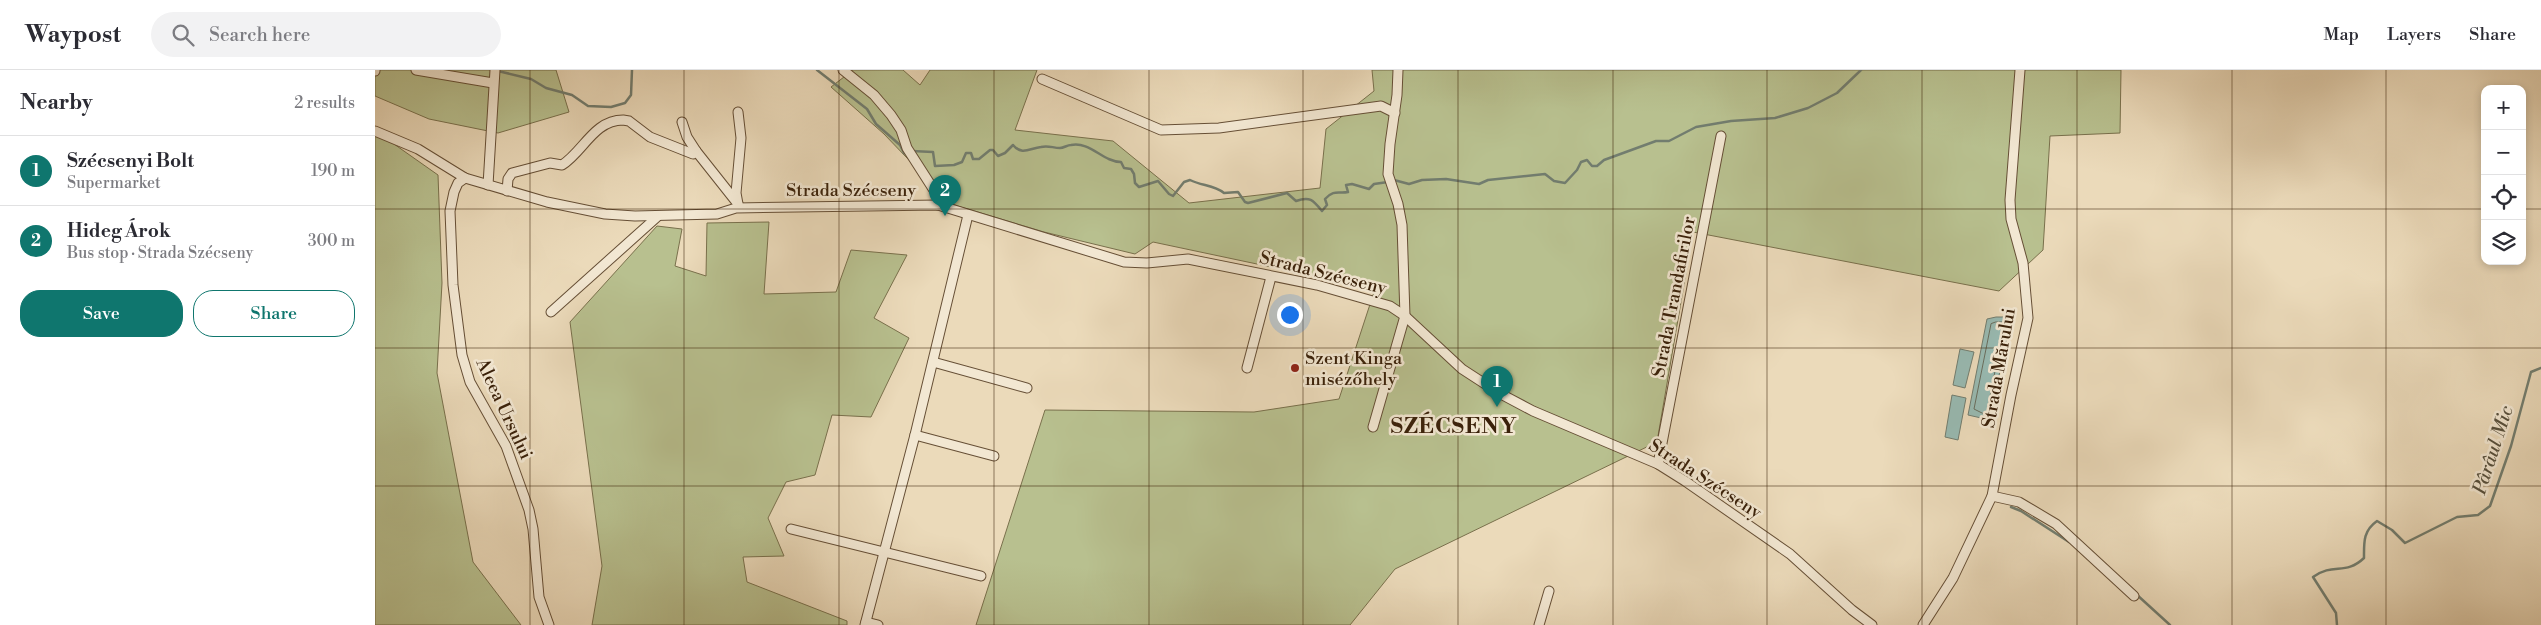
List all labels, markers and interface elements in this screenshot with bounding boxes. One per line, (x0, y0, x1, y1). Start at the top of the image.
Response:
search box (151, 12, 501, 57)
text: Waypost (25, 20, 121, 50)
icon: search (169, 21, 197, 49)
text: Search here (209, 23, 310, 47)
text: Map (2324, 23, 2359, 46)
text: Layers (2387, 23, 2441, 46)
text: Share (2469, 23, 2516, 46)
map controls (2481, 85, 2526, 265)
button: + (2481, 85, 2526, 130)
text: Nearby (20, 90, 93, 116)
text: 2 results (294, 93, 355, 113)
button: − (2481, 130, 2526, 175)
text: Szécsenyi Bolt (67, 149, 194, 173)
text: 1 (32, 161, 40, 181)
text: 190 m (311, 161, 355, 181)
text: Supermarket (67, 173, 161, 193)
pin: 2 (929, 175, 961, 216)
button: locate (2481, 175, 2526, 220)
street label: Strada Szécseny (786, 179, 916, 202)
street label: Strada Trandafirilor (1647, 214, 1701, 380)
text: Hideg Árok (67, 219, 171, 243)
button: layers (2481, 220, 2526, 265)
text: 2 (31, 231, 41, 251)
text: 300 m (308, 231, 355, 251)
text: Bus stop · Strada Szécseny (67, 243, 253, 263)
street label: Strada Szécseny (1257, 246, 1389, 300)
button: Save (20, 290, 183, 337)
button: Share (193, 290, 355, 337)
your location (1277, 302, 1303, 328)
street label: Strada Mărului (1977, 306, 2021, 430)
place label: Szent Kinga misézőhely (1305, 347, 1403, 391)
street label: Aleea Ursului (470, 354, 537, 463)
marker: Szent Kinga misézőhely (1289, 362, 1301, 374)
pin: 1 (1481, 366, 1513, 407)
water label: Pârâul Mic (2467, 403, 2519, 498)
district label: SZÉCSENY (1390, 411, 1518, 440)
street label: Strada Szécseny (1644, 434, 1766, 524)

